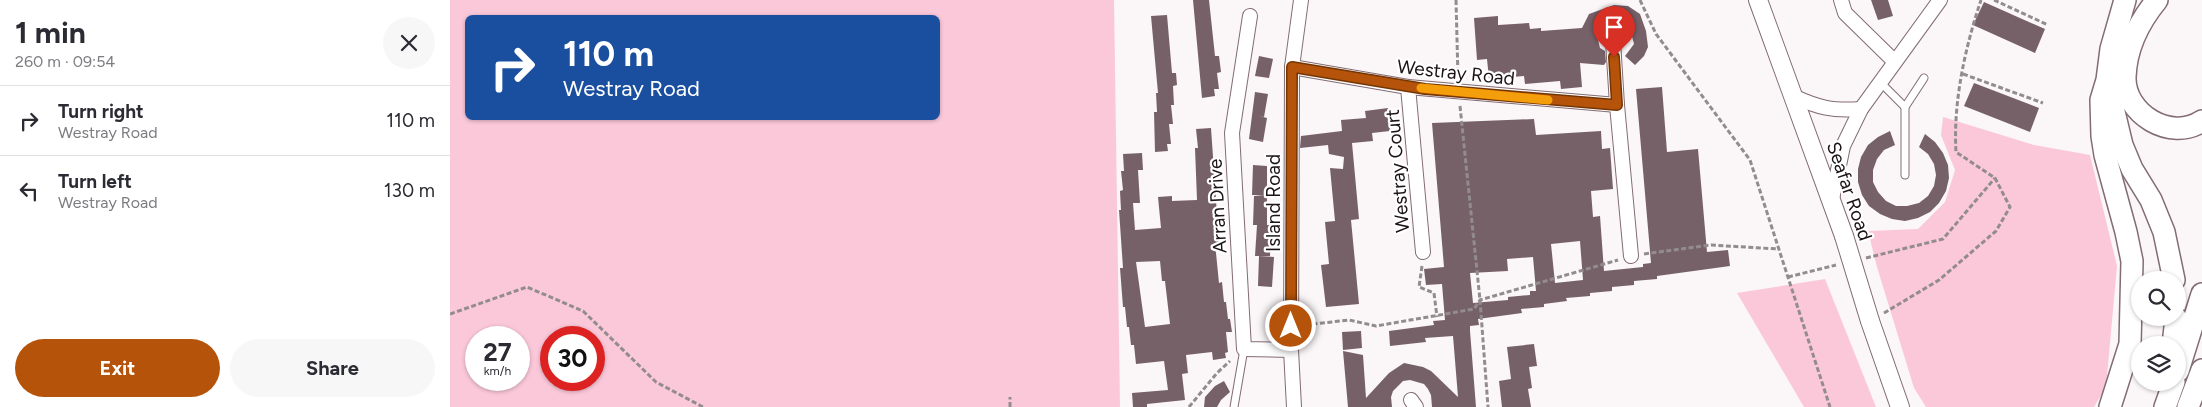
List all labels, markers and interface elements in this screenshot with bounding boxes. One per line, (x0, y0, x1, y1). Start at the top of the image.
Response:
pin (1593, 6, 1635, 57)
icon: arrive (1600, 13, 1628, 41)
text: 1 min (15, 14, 86, 51)
button: close (383, 17, 435, 69)
text: 110 m (563, 33, 654, 75)
icon: right (480, 35, 545, 100)
text: 260 m · 09:54 (15, 52, 115, 71)
street label: Westray Road (1396, 55, 1516, 90)
text: Westray Road (563, 75, 700, 102)
text: Turn right (58, 100, 144, 123)
icon: right (15, 107, 43, 135)
street label: Westray Court (1381, 108, 1414, 233)
text: 110 m (386, 109, 435, 132)
text: Westray Road (58, 123, 158, 142)
street label: Seafar Road (1822, 139, 1877, 244)
street label: Island Road (1262, 154, 1285, 252)
street label: Arran Drive (1204, 158, 1231, 254)
text: Turn left (58, 170, 132, 193)
icon: left (15, 177, 43, 205)
text: 130 m (384, 179, 435, 202)
text: Westray Road (58, 193, 158, 212)
map controls (2131, 271, 2186, 391)
button: search (2131, 271, 2186, 326)
position arrow (1264, 299, 1316, 351)
speed limit sign: 30 (540, 326, 605, 391)
button: layers (2131, 336, 2186, 391)
text: 27 (483, 337, 512, 367)
button: Exit (15, 339, 220, 397)
button: Share (230, 339, 435, 397)
text: km/h (484, 364, 511, 378)

